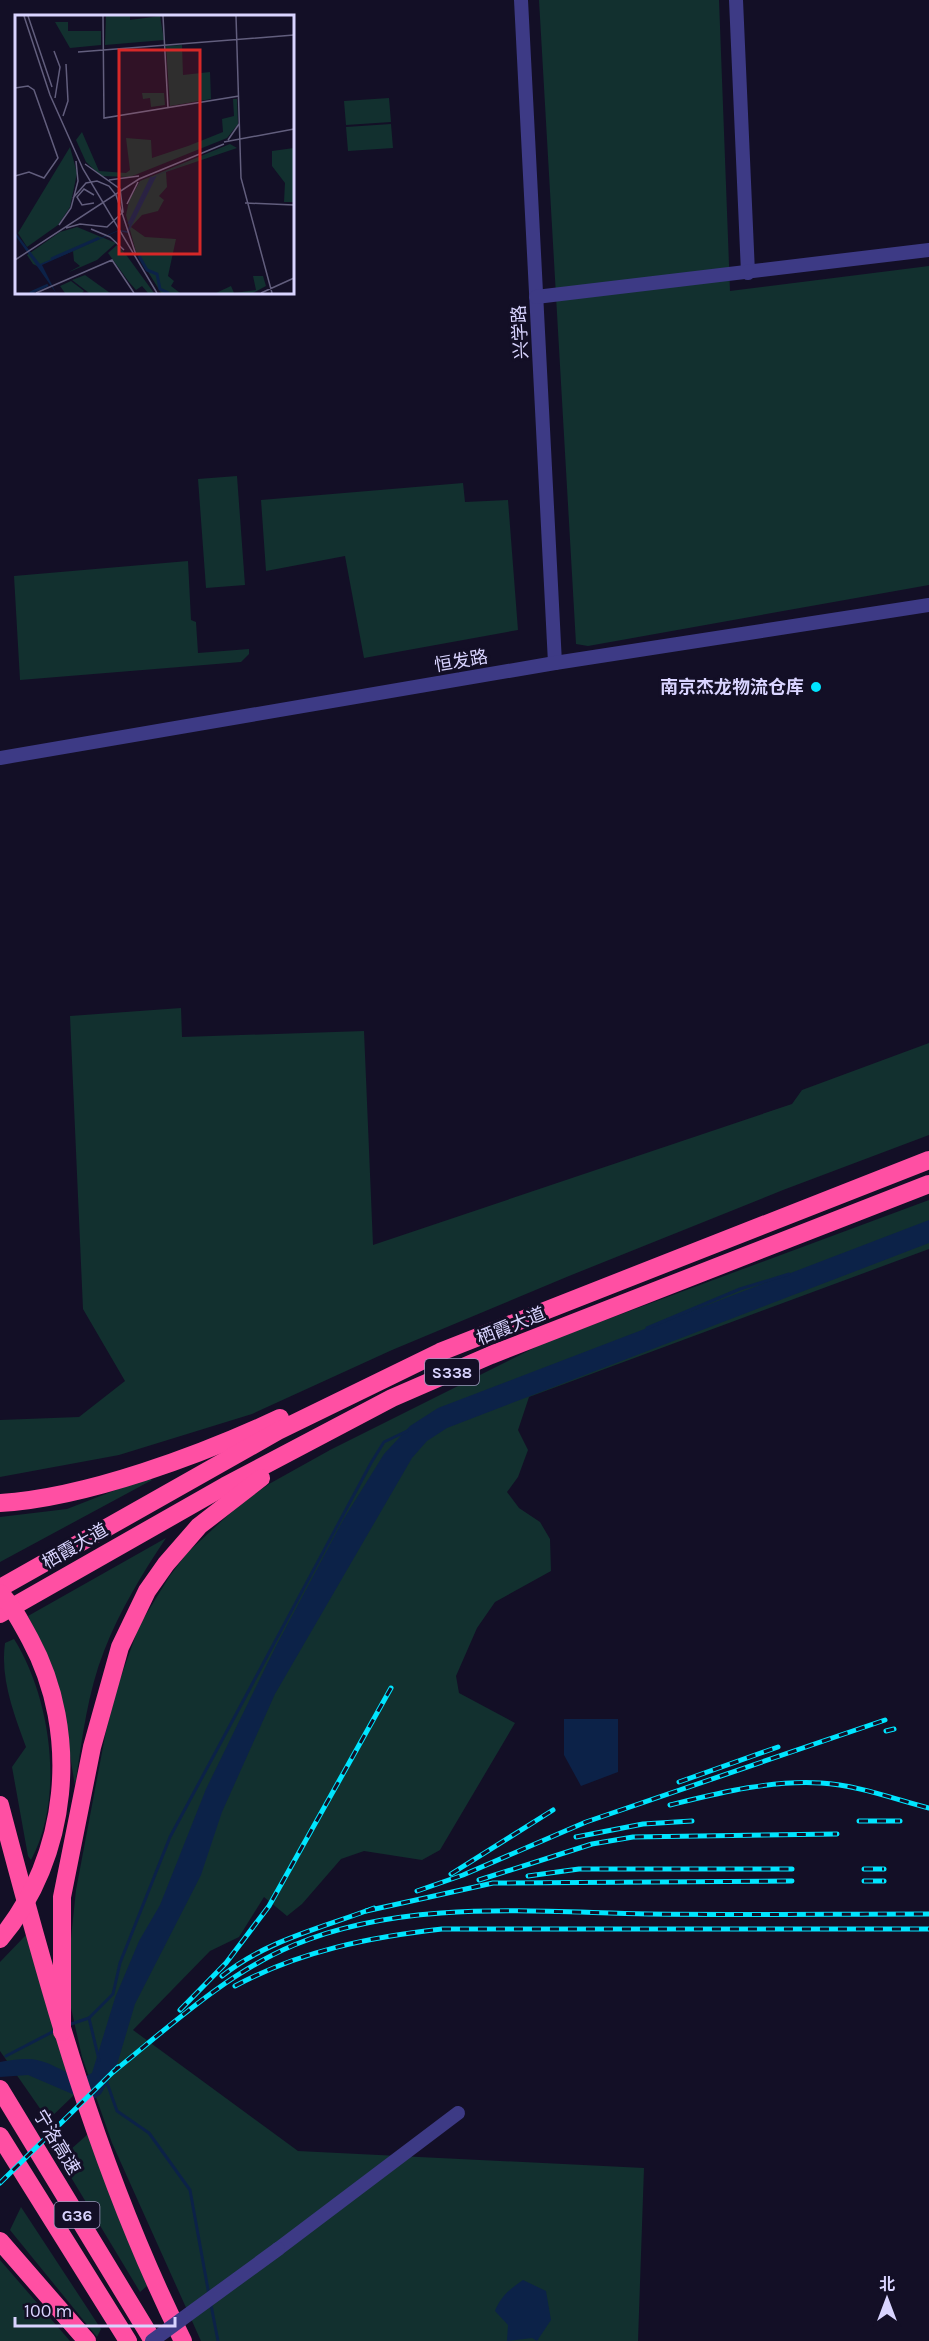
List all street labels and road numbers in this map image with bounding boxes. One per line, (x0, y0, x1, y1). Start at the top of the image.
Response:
street label: 兴学路 (508, 304, 532, 360)
street label: 恒发路 (433, 645, 489, 677)
street label: 栖霞大道 (474, 1302, 548, 1350)
road number: S338 (425, 1359, 479, 1385)
street label: 栖霞大道 (38, 1518, 112, 1574)
street label: 宁洛高速 (29, 2105, 85, 2179)
road number: G36 (54, 2202, 100, 2228)

